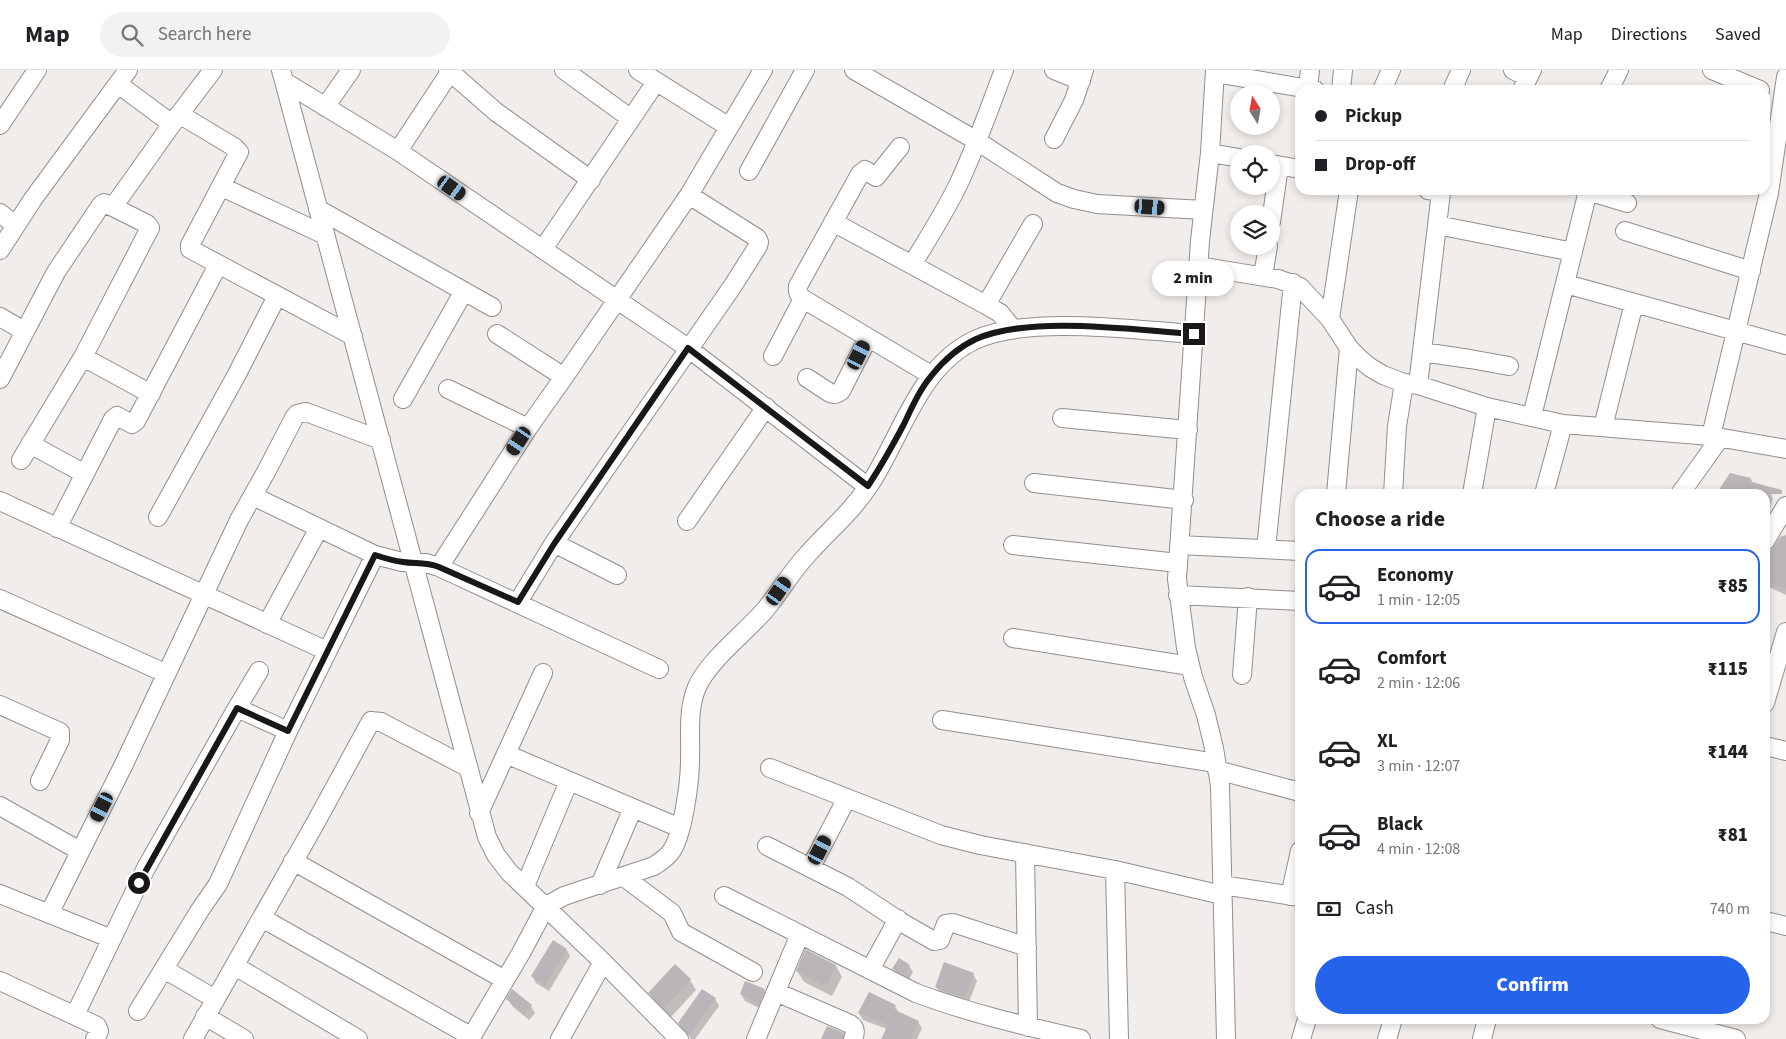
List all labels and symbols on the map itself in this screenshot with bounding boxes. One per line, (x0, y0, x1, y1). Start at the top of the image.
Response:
north arrow (1230, 85, 1280, 135)
car (435, 173, 468, 203)
car (1134, 198, 1165, 216)
callout: 2 min (1153, 262, 1235, 296)
route end (1183, 323, 1205, 345)
car (845, 338, 872, 372)
car (504, 424, 533, 458)
car (764, 574, 793, 608)
car (88, 790, 115, 824)
car (806, 833, 833, 867)
route start (128, 872, 150, 894)

